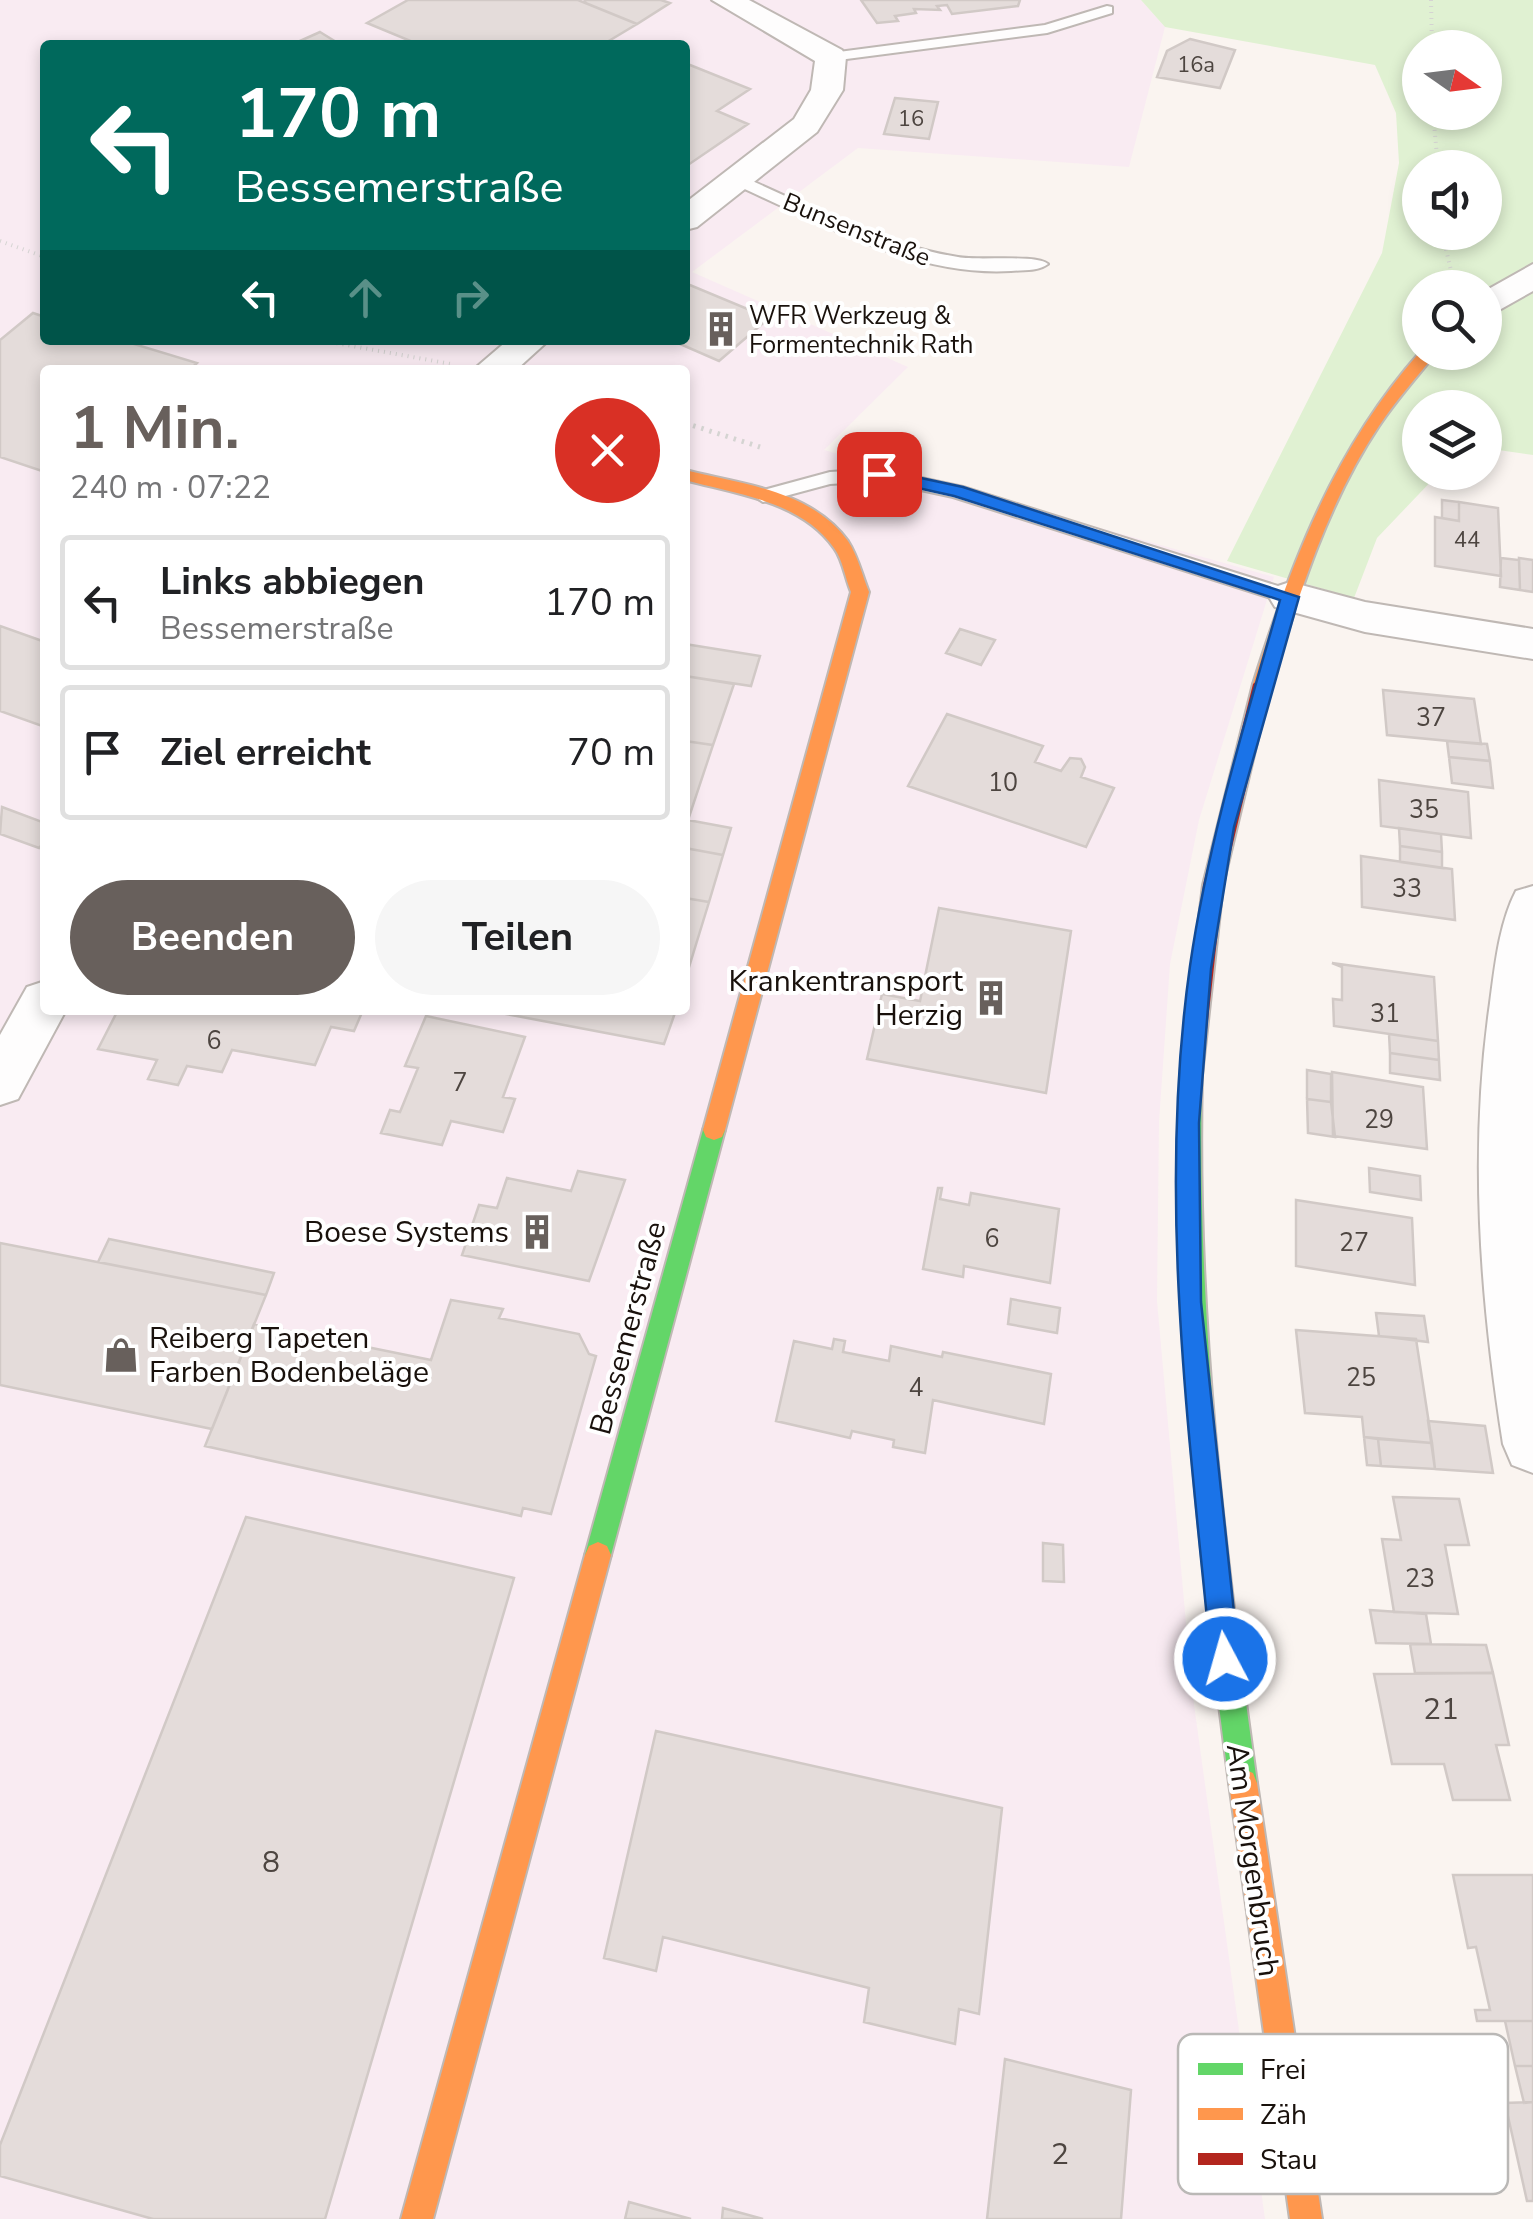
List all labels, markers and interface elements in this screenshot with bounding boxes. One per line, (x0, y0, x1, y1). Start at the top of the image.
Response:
north arrow (1402, 30, 1502, 130)
map controls (1402, 30, 1502, 490)
house number: 16a (1177, 50, 1215, 80)
text: 170 m (235, 66, 441, 162)
icon: left (70, 80, 200, 210)
house number: 16 (898, 104, 924, 134)
button: sound (1402, 150, 1502, 250)
text: Bessemerstraße (235, 157, 563, 218)
street label: Bunsenstraße (778, 185, 935, 275)
icon: left (233, 270, 288, 325)
icon: ahead (338, 270, 393, 325)
icon: right (443, 270, 498, 325)
button: search (1402, 270, 1502, 370)
place label: WFR Werkzeug & Formentechnik Rath (749, 299, 973, 362)
building icon: WFR Werkzeug & Formentechnik Rath (702, 310, 740, 348)
text: 1 Min. (70, 387, 240, 469)
button: layers (1402, 390, 1502, 490)
button: close (555, 398, 660, 503)
pin (837, 432, 922, 517)
icon: arrive (852, 447, 907, 502)
text: 240 m · 07:22 (70, 466, 271, 509)
house number: 44 (1454, 525, 1480, 555)
text: Links abbiegen (160, 556, 425, 607)
icon: left (75, 575, 130, 630)
text: 170 m (544, 577, 655, 628)
text: Bessemerstraße (160, 607, 394, 650)
house number: 37 (1416, 701, 1446, 735)
icon: arrive (75, 725, 130, 780)
text: Ziel erreicht (160, 727, 371, 778)
text: 70 m (567, 727, 655, 778)
house number: 10 (988, 766, 1018, 800)
house number: 35 (1409, 793, 1439, 827)
house number: 33 (1392, 872, 1422, 906)
button: Beenden (70, 880, 355, 995)
button: Teilen (375, 880, 660, 995)
place label: Krankentransport Herzig (728, 961, 963, 1036)
building icon: Krankentransport Herzig (972, 979, 1010, 1017)
house number: 31 (1370, 997, 1400, 1031)
house number: 6 (206, 1024, 222, 1058)
house number: 7 (452, 1066, 468, 1100)
house number: 29 (1364, 1103, 1394, 1137)
place label: Boese Systems (304, 1212, 509, 1253)
building icon: Boese Systems (518, 1213, 556, 1251)
street label: Bessemerstraße (580, 1217, 677, 1439)
house number: 6 (984, 1222, 1000, 1256)
house number: 27 (1339, 1226, 1369, 1260)
place label: Reiberg Tapeten Farben Bodenbeläge (149, 1318, 429, 1393)
shop icon: Reiberg Tapeten Farben Bodenbeläge (102, 1336, 140, 1374)
house number: 25 (1346, 1361, 1376, 1395)
house number: 4 (908, 1371, 924, 1405)
house number: 23 (1405, 1562, 1435, 1596)
position arrow (1173, 1607, 1277, 1711)
house number: 21 (1423, 1689, 1459, 1730)
street label: Am Morgenbruch (1216, 1741, 1289, 1979)
house number: 8 (262, 1842, 280, 1883)
legend (1178, 2034, 1508, 2194)
text: Frei (1260, 2051, 1306, 2089)
text: Zäh (1260, 2096, 1307, 2134)
house number: 2 (1051, 2134, 1069, 2175)
text: Stau (1260, 2141, 1318, 2179)

